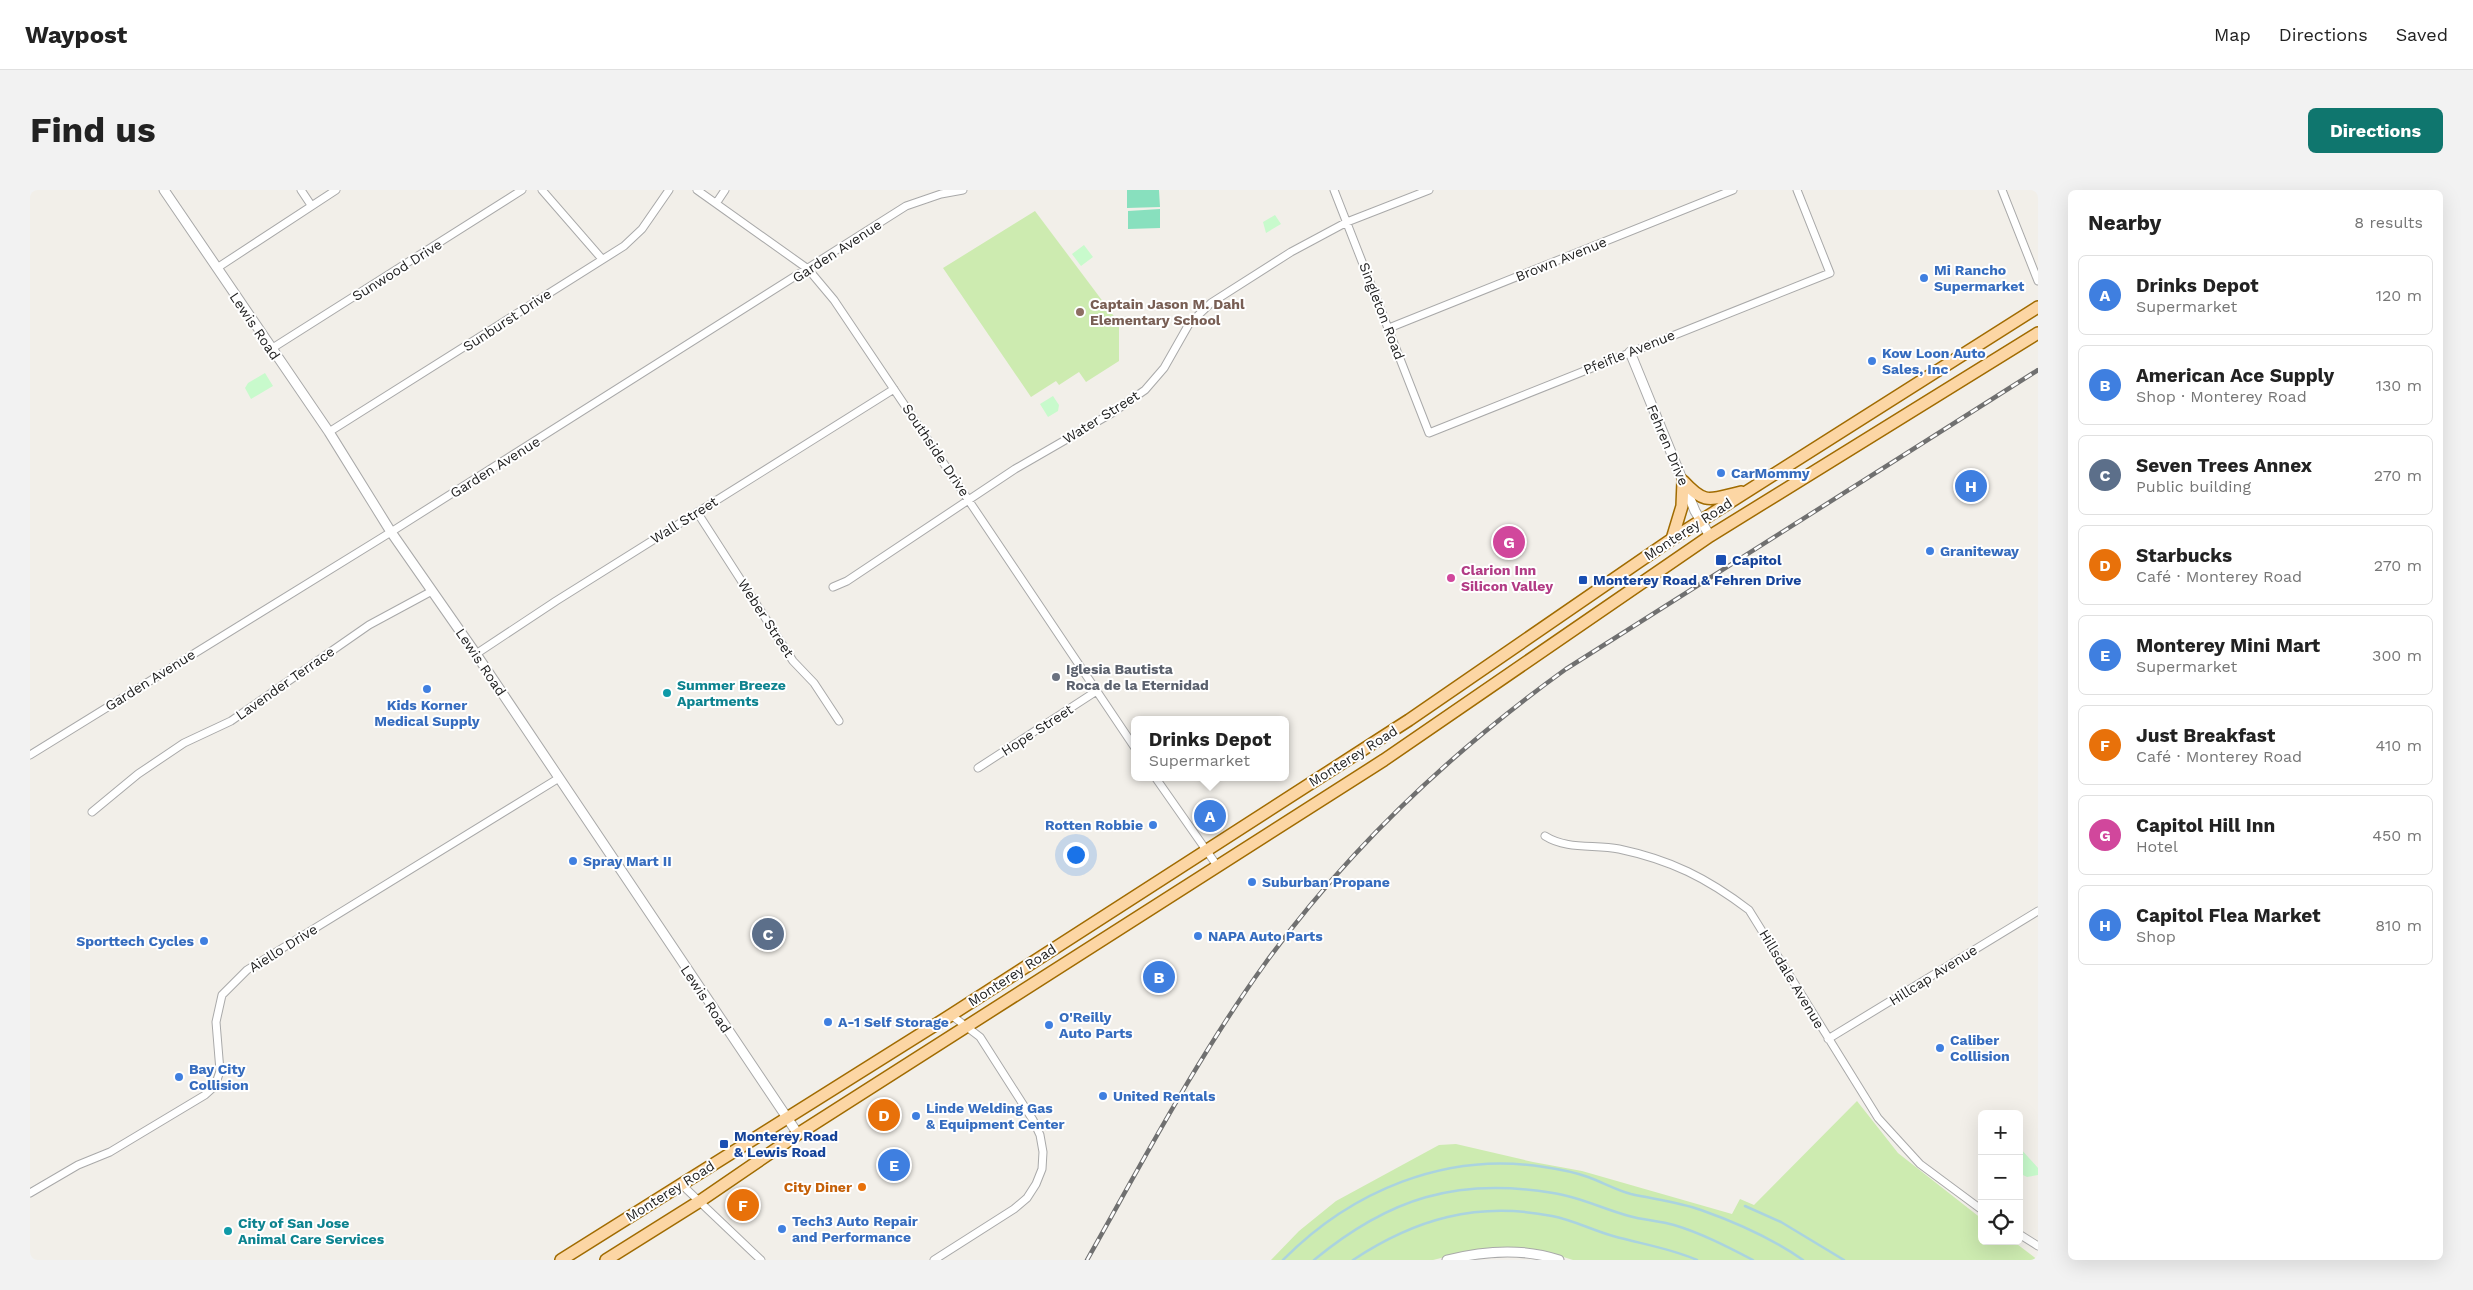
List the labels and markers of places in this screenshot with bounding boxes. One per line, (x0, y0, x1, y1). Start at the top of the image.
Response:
place label: Mi Rancho Supermarket (1934, 262, 2024, 294)
marker: Mi Rancho Supermarket (1918, 272, 1930, 284)
place label: Captain Jason M. Dahl Elementary School (1090, 296, 1245, 328)
marker: Captain Jason M. Dahl Elementary School (1074, 306, 1086, 318)
place label: Kow Loon Auto Sales, Inc (1882, 345, 1986, 377)
marker: Kow Loon Auto Sales, Inc (1866, 355, 1878, 367)
place label: CarMommy (1731, 465, 1810, 481)
marker: CarMommy (1715, 467, 1727, 479)
pin: H (1955, 467, 1987, 505)
pin: G (1493, 523, 1525, 561)
place label: Graniteway (1940, 543, 2019, 559)
marker: Graniteway (1924, 545, 1936, 557)
place label: Capitol (1732, 552, 1782, 568)
marker: Capitol (1714, 553, 1728, 567)
place label: Clarion Inn Silicon Valley (1461, 562, 1553, 594)
marker: Clarion Inn Silicon Valley (1445, 572, 1457, 584)
place label: Monterey Road & Fehren Drive (1593, 572, 1801, 588)
marker: Monterey Road & Fehren Drive (1577, 574, 1589, 586)
place label: Iglesia Bautista Roca de la Eternidad (1066, 661, 1209, 693)
marker: Iglesia Bautista Roca de la Eternidad (1050, 671, 1062, 683)
place label: Summer Breeze Apartments (677, 677, 786, 709)
marker: Kids Korner Medical Supply (421, 683, 433, 695)
marker: Summer Breeze Apartments (661, 687, 673, 699)
place label: Kids Korner Medical Supply (374, 697, 480, 729)
pin: A (1194, 797, 1226, 835)
place label: Rotten Robbie (1045, 817, 1143, 833)
marker: Rotten Robbie (1147, 819, 1159, 831)
place label: Spray Mart II (583, 853, 672, 869)
marker: Spray Mart II (567, 855, 579, 867)
place label: Suburban Propane (1262, 874, 1390, 890)
marker: Suburban Propane (1246, 876, 1258, 888)
pin: C (752, 915, 784, 953)
place label: NAPA Auto Parts (1208, 928, 1323, 944)
marker: NAPA Auto Parts (1192, 930, 1204, 942)
place label: Sporttech Cycles (76, 933, 195, 949)
marker: Sporttech Cycles (198, 935, 210, 947)
pin: B (1143, 958, 1175, 996)
place label: O'Reilly Auto Parts (1059, 1009, 1133, 1041)
place label: A-1 Self Storage (838, 1014, 949, 1030)
marker: A-1 Self Storage (822, 1016, 834, 1028)
marker: O'Reilly Auto Parts (1043, 1019, 1055, 1031)
place label: Caliber Collision (1950, 1032, 2010, 1064)
marker: Caliber Collision (1934, 1042, 1946, 1054)
place label: Bay City Collision (189, 1061, 249, 1093)
marker: Bay City Collision (173, 1071, 185, 1083)
place label: United Rentals (1113, 1088, 1216, 1104)
marker: United Rentals (1097, 1090, 1109, 1102)
pin: D (868, 1096, 900, 1134)
place label: Linde Welding Gas & Equipment Center (926, 1100, 1065, 1132)
marker: Linde Welding Gas & Equipment Center (910, 1110, 922, 1122)
place label: Monterey Road & Lewis Road (734, 1128, 838, 1160)
marker: Monterey Road & Lewis Road (718, 1138, 730, 1150)
pin: E (878, 1146, 910, 1184)
place label: City Diner (784, 1179, 852, 1195)
marker: City Diner (856, 1181, 868, 1193)
pin: F (727, 1186, 759, 1224)
place label: Tech3 Auto Repair and Performance (792, 1213, 918, 1245)
place label: City of San Jose Animal Care Services (238, 1215, 385, 1247)
marker: Tech3 Auto Repair and Performance (776, 1223, 788, 1235)
marker: City of San Jose Animal Care Services (222, 1225, 234, 1237)

